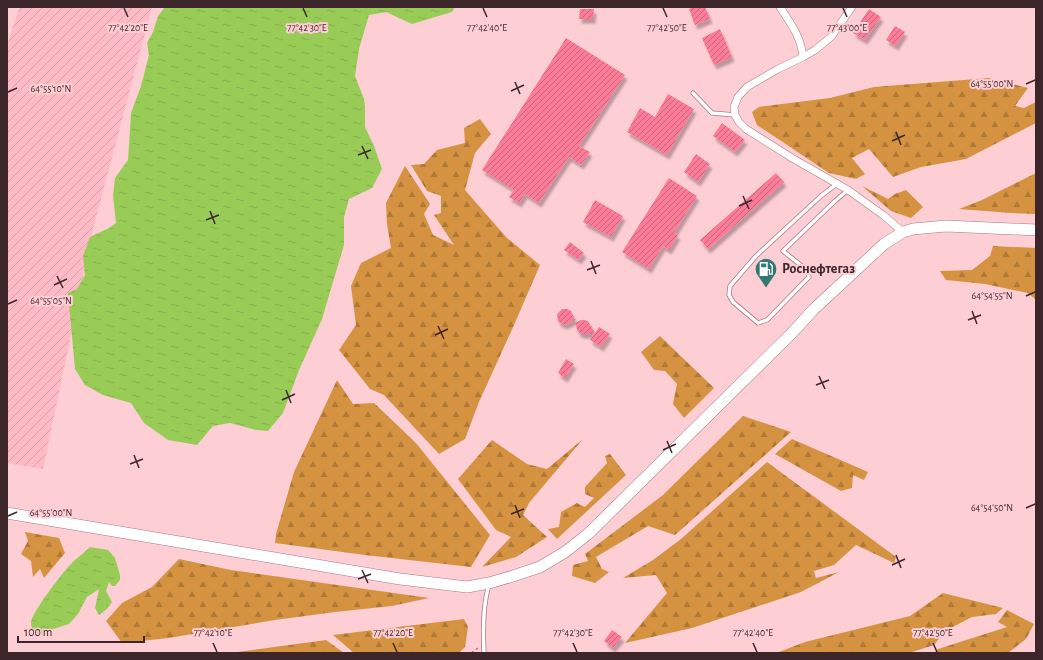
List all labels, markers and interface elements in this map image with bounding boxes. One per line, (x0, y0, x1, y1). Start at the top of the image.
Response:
text: 77°42'20"E (108, 23, 148, 33)
text: 77°42'30"E (287, 23, 327, 33)
text: 77°42'40"E (467, 23, 507, 33)
text: 77°42'50"E (647, 23, 687, 33)
text: 77°43'00"E (827, 23, 867, 33)
text: 64°55'00"N (971, 79, 1013, 89)
text: 64°55'10"N (31, 84, 71, 94)
fuel station icon: Роснефтегаз (753, 256, 779, 289)
place label: Роснефтегаз (782, 262, 855, 276)
text: 64°54'55"N (971, 291, 1013, 301)
text: 64°55'05"N (30, 296, 72, 306)
text: 64°54'50"N (971, 503, 1013, 513)
text: 64°55'00"N (30, 508, 72, 518)
scale bar (18, 618, 144, 644)
text: 100 m (24, 626, 52, 638)
text: 77°42'10"E (194, 628, 232, 638)
text: 77°42'20"E (373, 628, 413, 638)
text: 77°42'30"E (553, 628, 593, 638)
text: 77°42'40"E (733, 628, 773, 638)
text: 77°42'50"E (913, 628, 953, 638)

